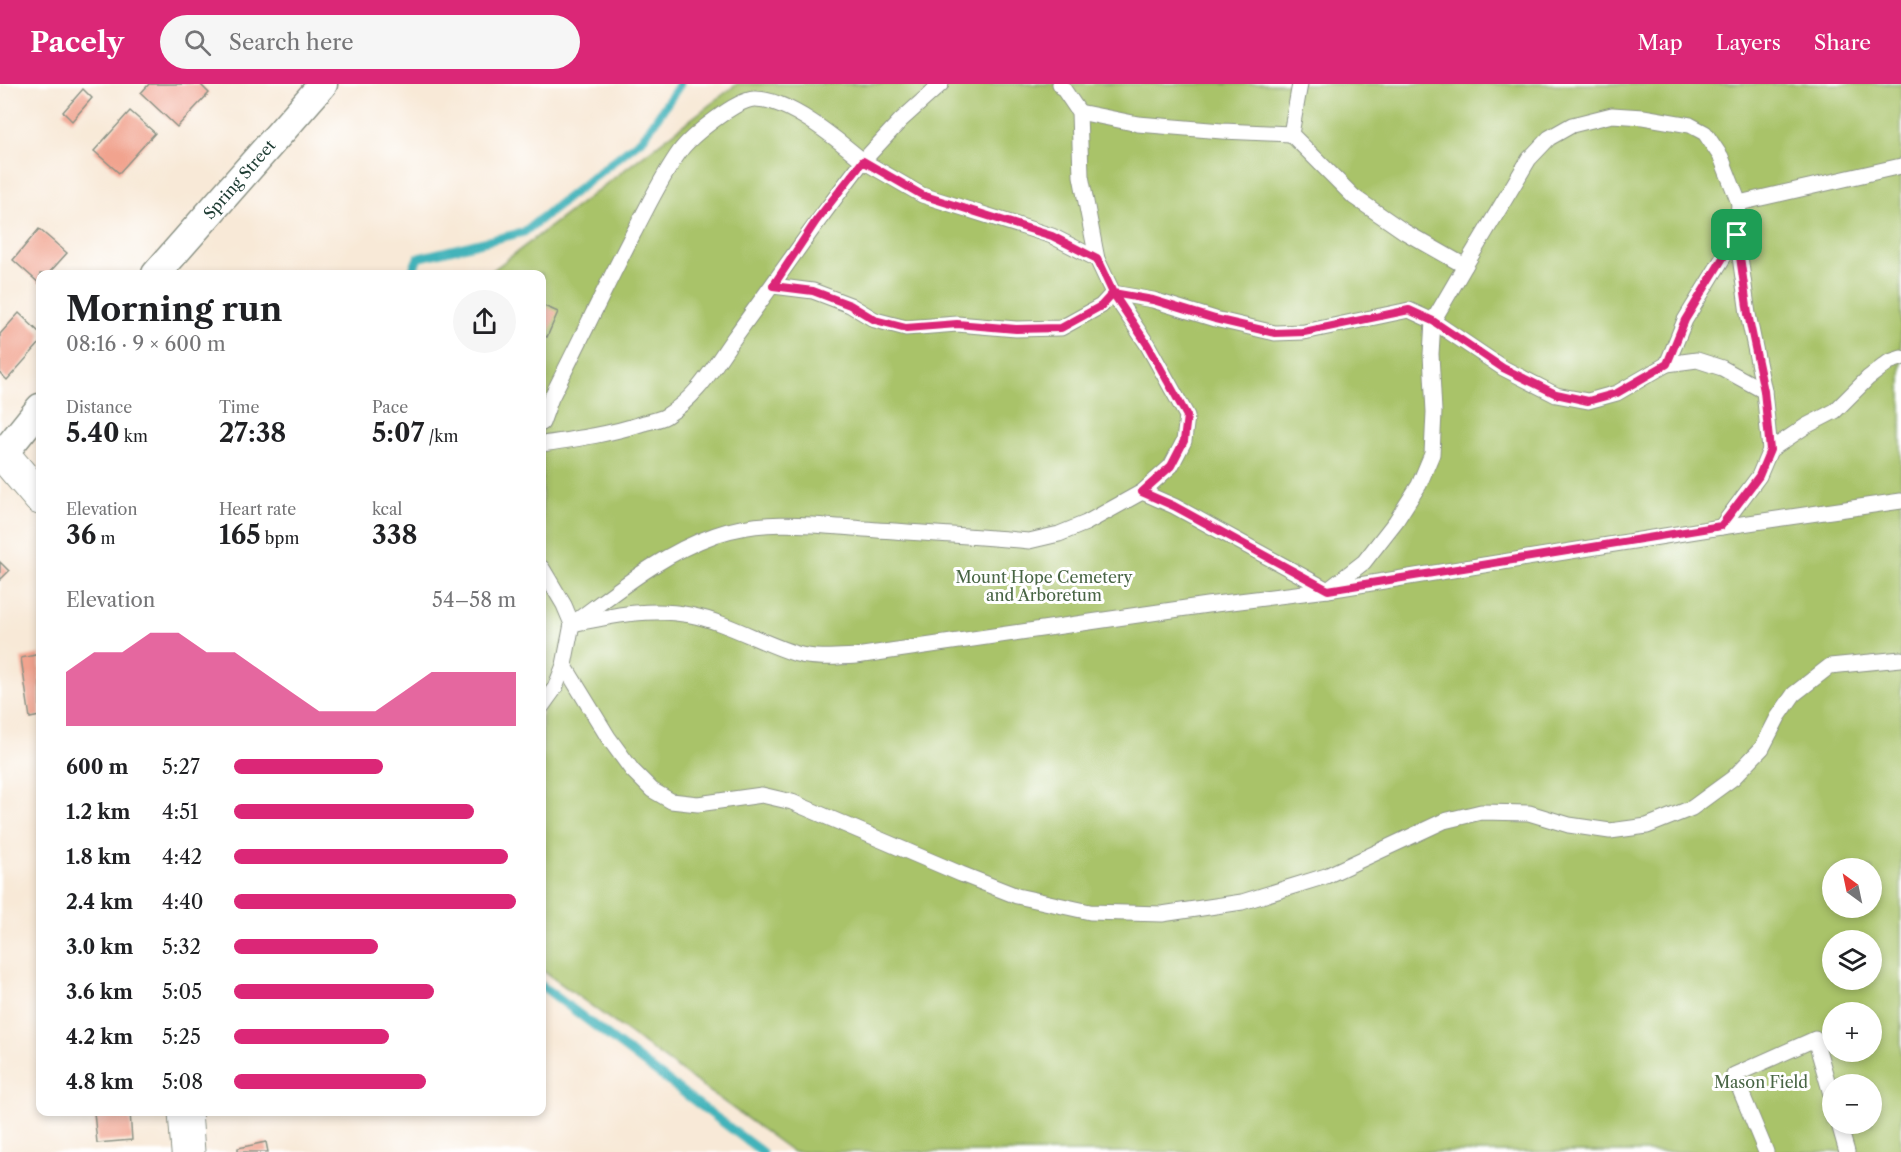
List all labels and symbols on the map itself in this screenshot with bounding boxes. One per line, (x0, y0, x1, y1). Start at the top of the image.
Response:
street label: Spring Street (199, 135, 280, 223)
pin (1711, 209, 1762, 260)
park label: Mount Hope Cemetery and Arboretum (955, 567, 1134, 605)
north arrow (1822, 858, 1882, 918)
park label: Mason Field (1714, 1072, 1808, 1092)

